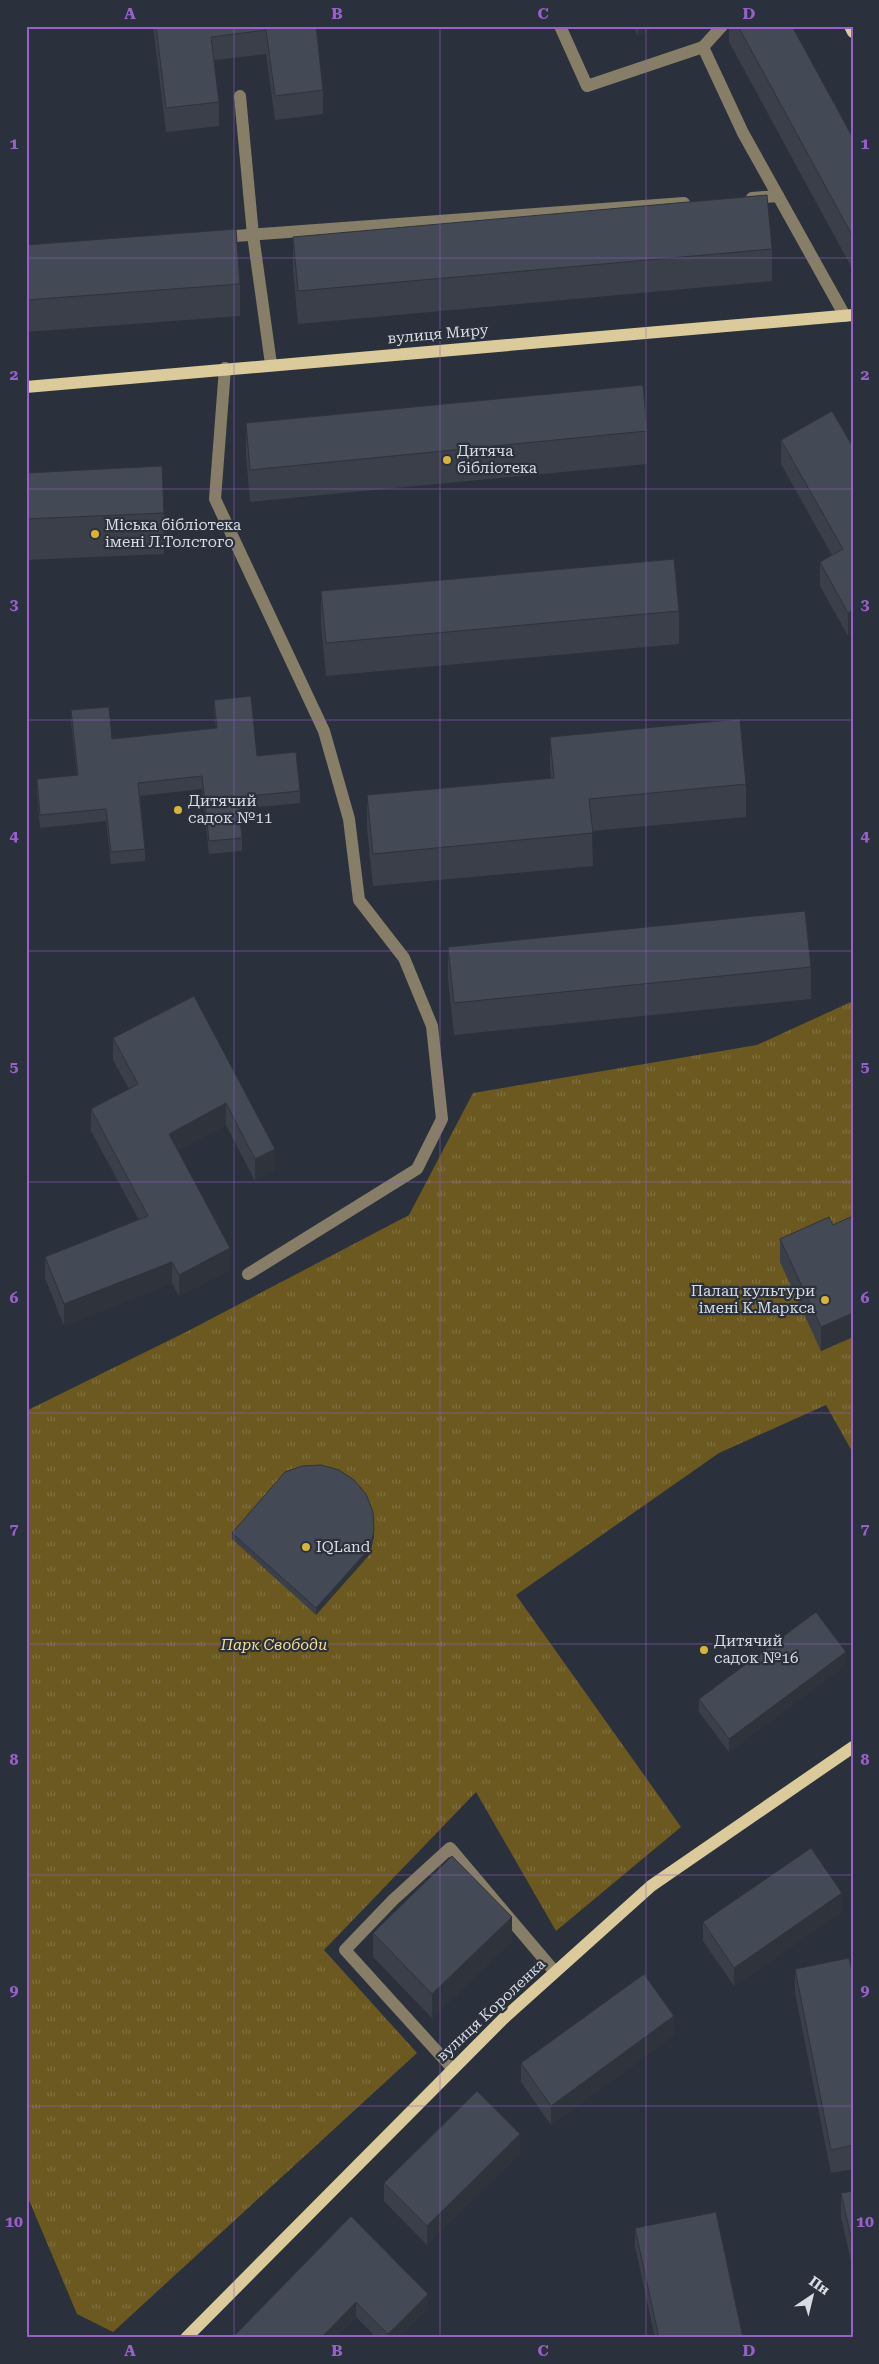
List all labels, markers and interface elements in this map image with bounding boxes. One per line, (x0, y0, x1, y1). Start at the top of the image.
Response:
text: A (124, 4, 136, 23)
text: B (331, 4, 343, 23)
text: C (537, 4, 549, 23)
text: D (743, 4, 756, 23)
text: 1 (10, 134, 19, 153)
text: 1 (861, 134, 870, 153)
street label: вулиця Миру (387, 321, 489, 347)
text: 2 (10, 365, 19, 384)
text: 2 (861, 365, 870, 384)
place label: Дитяча бібліотека (457, 442, 537, 477)
marker: Дитяча бібліотека (441, 454, 453, 466)
place label: Міська бібліотека імені Л.Толстого (105, 516, 241, 551)
marker: Міська бібліотека імені Л.Толстого (89, 528, 101, 540)
text: 3 (10, 595, 19, 614)
text: 3 (861, 595, 870, 614)
place label: Дитячий садок №11 (188, 792, 272, 827)
marker: Дитячий садок №11 (172, 804, 184, 816)
text: 4 (10, 826, 19, 845)
text: 4 (861, 826, 870, 845)
text: 5 (10, 1057, 19, 1076)
text: 5 (861, 1057, 870, 1076)
place label: Палац культури імені К.Маркса (691, 1282, 815, 1317)
text: 6 (10, 1288, 19, 1307)
text: 6 (861, 1288, 870, 1307)
marker: Палац культури імені К.Маркса (819, 1294, 831, 1306)
text: 7 (10, 1519, 19, 1538)
text: 7 (861, 1519, 870, 1538)
place label: IQLand (316, 1538, 371, 1556)
marker: IQLand (300, 1541, 312, 1553)
place label: Дитячий садок №16 (714, 1632, 798, 1667)
park label: Парк Свободи (220, 1636, 327, 1654)
marker: Дитячий садок №16 (698, 1644, 710, 1656)
text: 8 (10, 1750, 19, 1769)
text: 8 (861, 1750, 870, 1769)
street label: вулиця Короленка (433, 1955, 549, 2065)
text: 9 (10, 1981, 19, 2000)
text: 9 (861, 1981, 870, 2000)
text: 10 (5, 2212, 23, 2231)
text: 10 (856, 2212, 874, 2231)
north arrow (786, 2272, 836, 2322)
text: Пн (806, 2273, 833, 2298)
text: A (124, 2341, 136, 2360)
text: B (331, 2341, 343, 2360)
text: C (537, 2341, 549, 2360)
text: D (743, 2341, 756, 2360)

